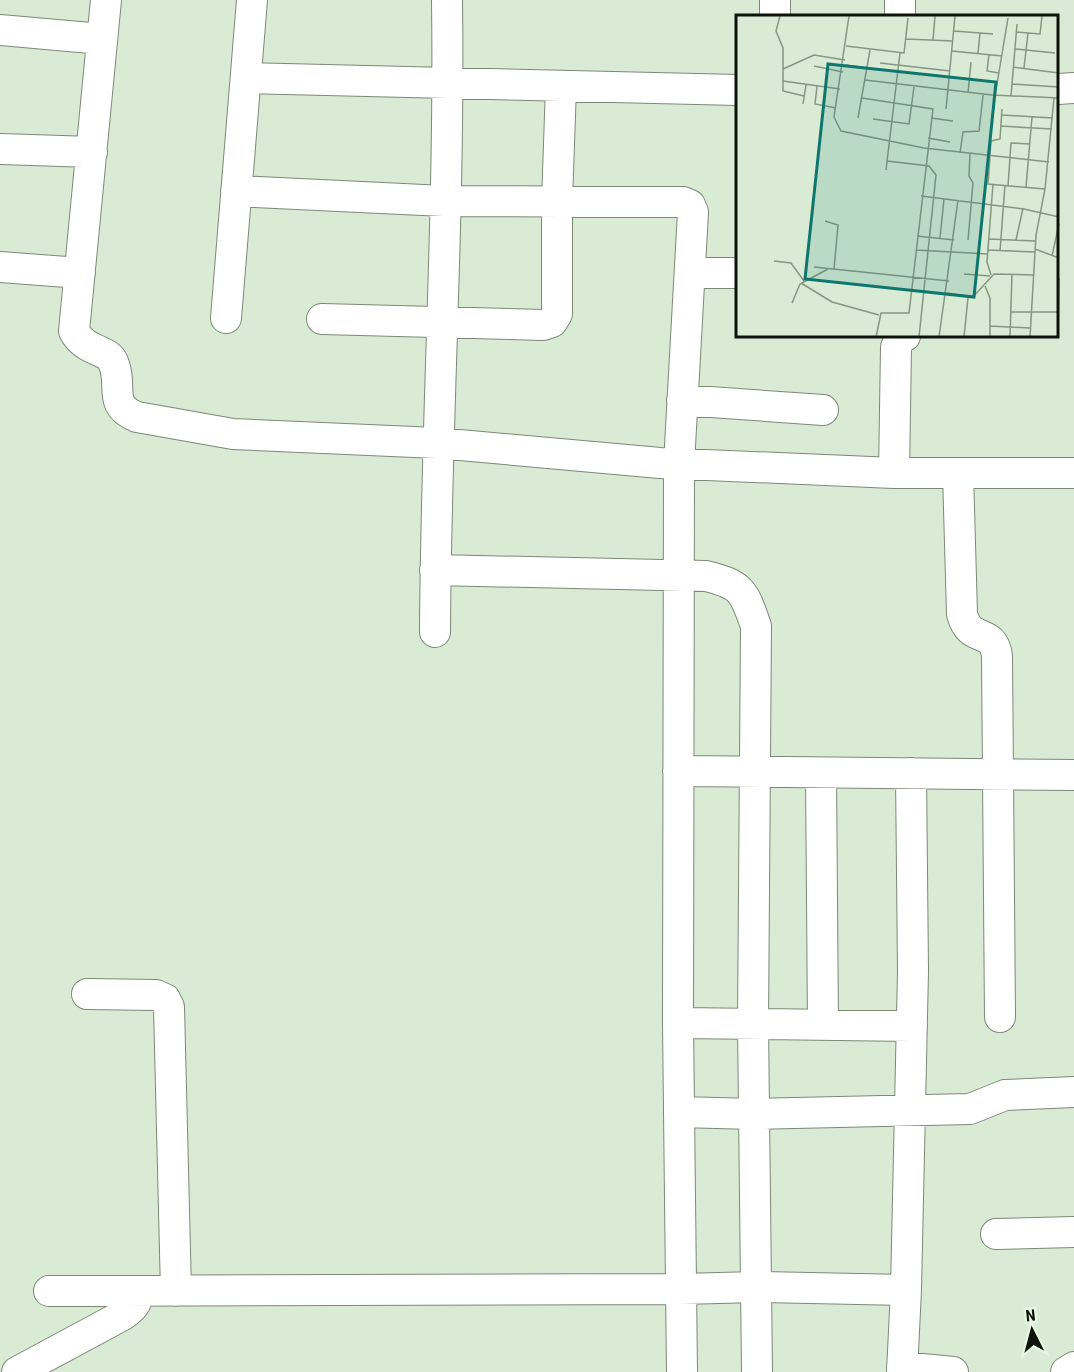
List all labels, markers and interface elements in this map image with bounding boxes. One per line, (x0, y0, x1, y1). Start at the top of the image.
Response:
inset map (736, 15, 1059, 338)
north arrow (1002, 1300, 1062, 1360)
text: N (1025, 1306, 1036, 1326)

